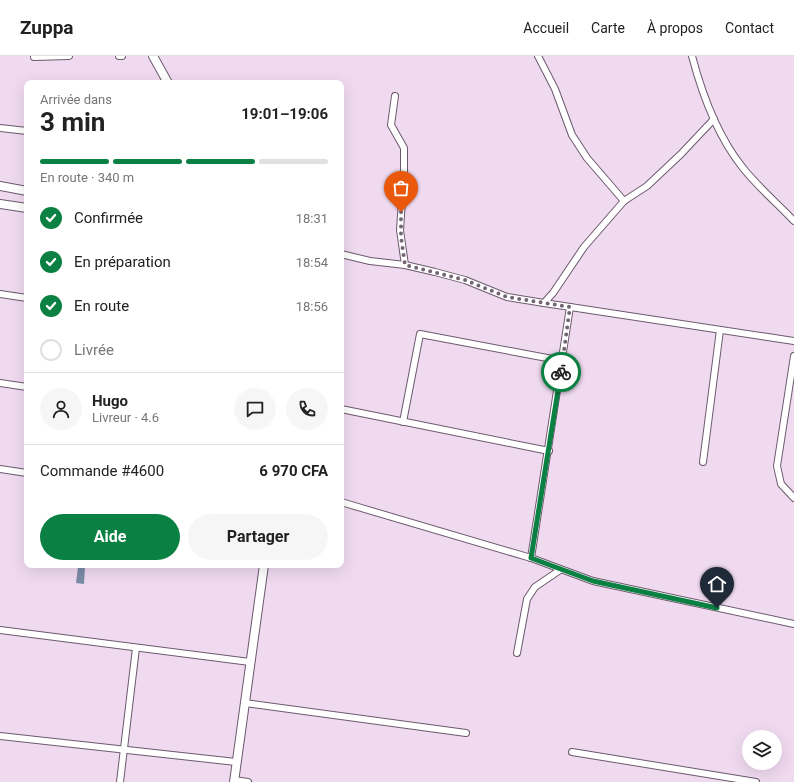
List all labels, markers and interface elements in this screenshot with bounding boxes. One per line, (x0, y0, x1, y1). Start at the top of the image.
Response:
text: Zuppa (20, 16, 74, 39)
text: Accueil (523, 20, 569, 36)
text: Carte (591, 20, 625, 36)
text: À propos (647, 20, 703, 36)
text: Contact (725, 20, 774, 36)
text: Arrivée dans (40, 92, 112, 107)
text: 19:01–19:06 (241, 105, 328, 123)
text: 3 min (40, 107, 105, 137)
text: En route · 340 m (40, 170, 134, 185)
pin (384, 171, 418, 212)
icon: bag (390, 177, 412, 199)
icon: check (40, 207, 62, 229)
text: Confirmée (74, 209, 143, 227)
text: 18:31 (296, 211, 328, 226)
icon: check (40, 251, 62, 273)
text: En préparation (74, 253, 171, 271)
text: 18:54 (296, 255, 328, 270)
icon: check (40, 295, 62, 317)
text: En route (74, 297, 129, 315)
text: 18:56 (296, 299, 328, 314)
text: Livrée (74, 341, 114, 359)
courier (541, 352, 581, 392)
icon: bike (550, 361, 572, 383)
button: person (40, 388, 82, 430)
button: chat (234, 388, 276, 430)
button: phone (286, 388, 328, 430)
text: Hugo (92, 392, 128, 410)
text: Livreur · 4.6 (92, 410, 159, 425)
text: Commande #4600 (40, 462, 164, 480)
text: 6 970 CFA (259, 462, 328, 480)
button: Aide (40, 514, 180, 560)
button: Partager (188, 514, 328, 560)
pin (700, 567, 734, 608)
icon: home (706, 573, 728, 595)
map controls (742, 730, 782, 770)
button: layers (742, 730, 782, 770)

